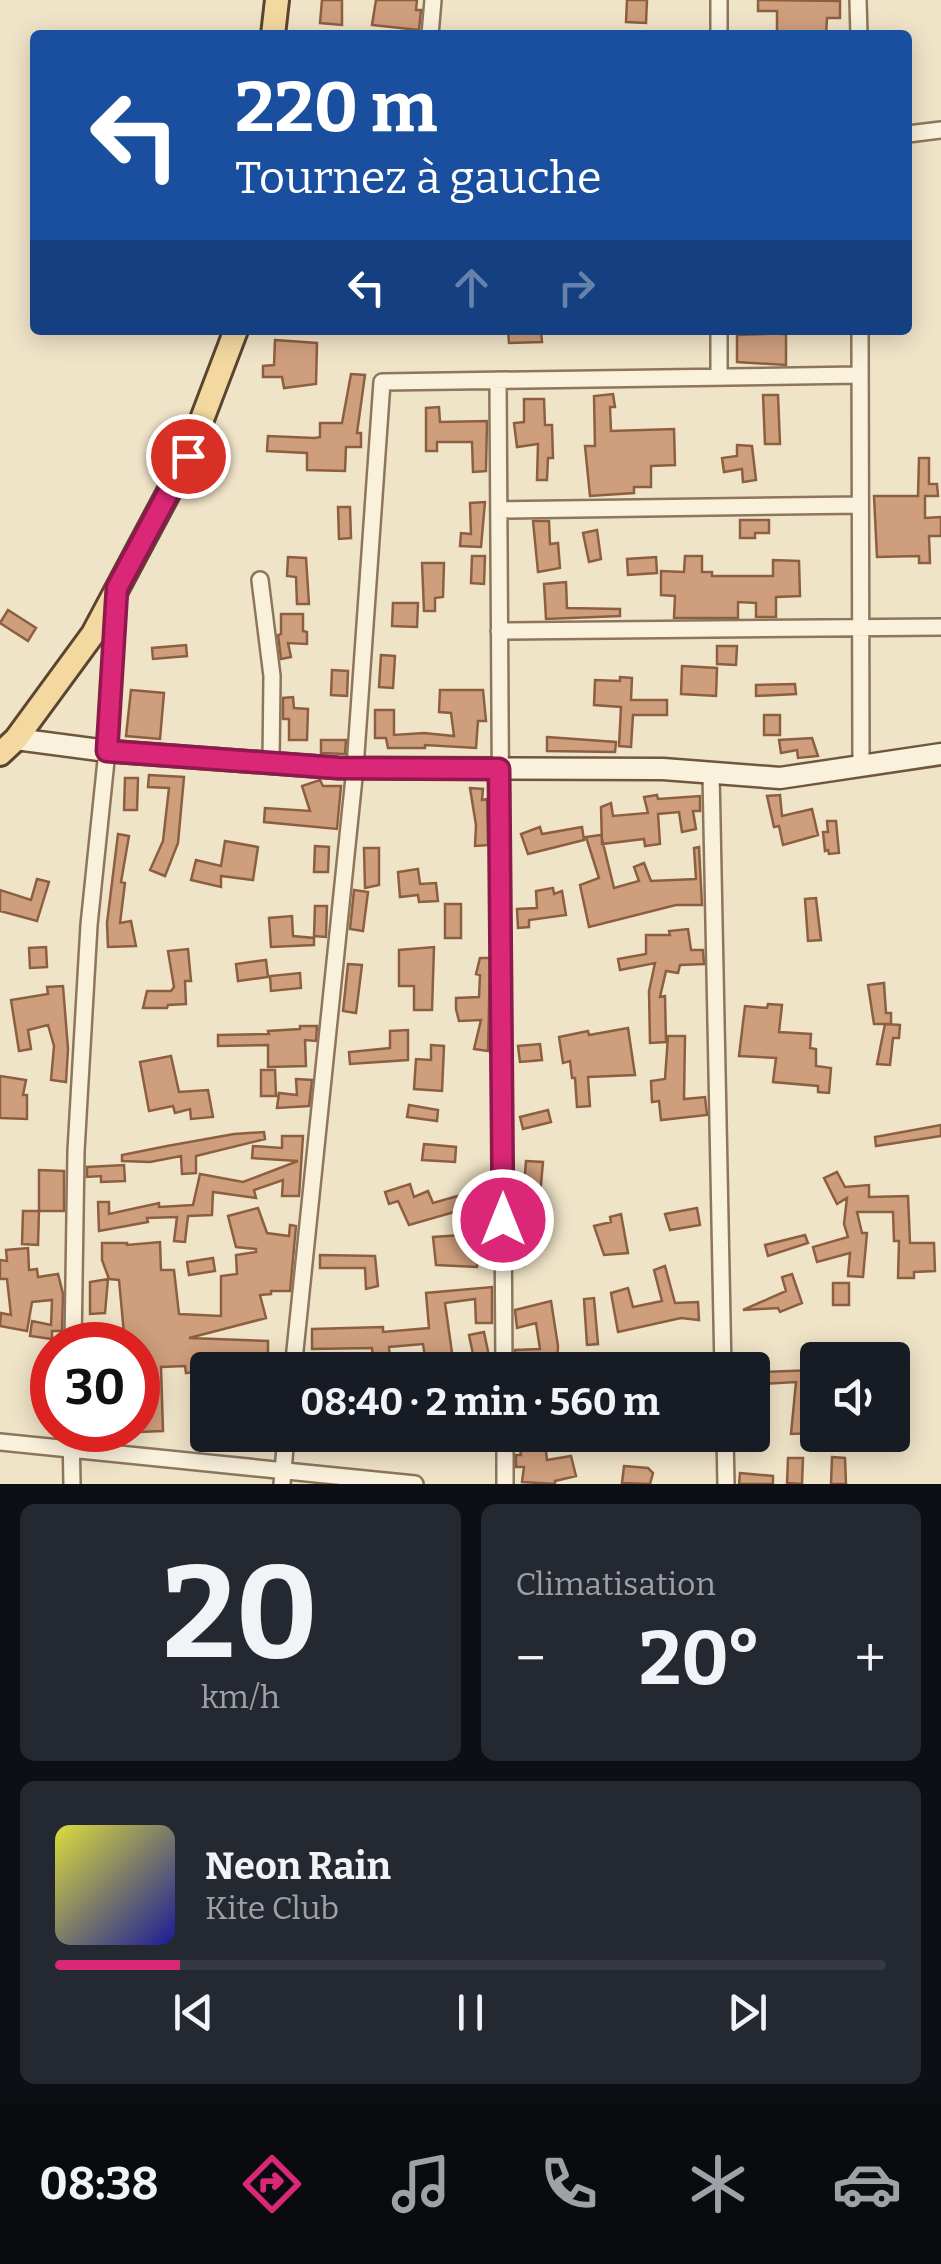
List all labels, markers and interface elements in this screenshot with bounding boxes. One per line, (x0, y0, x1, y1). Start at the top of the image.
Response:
text: 220 m (235, 66, 438, 150)
icon: left (70, 70, 200, 200)
text: Tournez à gauche (235, 151, 602, 205)
icon: left (339, 260, 394, 315)
icon: ahead (444, 260, 499, 315)
icon: right (549, 260, 604, 315)
pin (146, 414, 231, 499)
icon: arrive (161, 429, 216, 484)
position arrow (451, 1168, 555, 1272)
speed limit sign: 30 (30, 1322, 160, 1452)
map controls (800, 1342, 910, 1452)
button: sound (800, 1342, 910, 1452)
text: 08:40 · 2 min · 560 m (300, 1379, 660, 1425)
text: 20 (162, 1535, 318, 1691)
text: Climatisation (516, 1565, 716, 1603)
text: 20° (639, 1614, 761, 1704)
text: − (516, 1626, 546, 1692)
text: + (855, 1626, 886, 1692)
text: km/h (201, 1678, 280, 1716)
text: Neon Rain (205, 1843, 391, 1889)
text: Kite Club (205, 1889, 339, 1927)
icon: previous (166, 1985, 221, 2040)
icon: pause (443, 1985, 498, 2040)
icon: next (720, 1985, 775, 2040)
icon: directions (237, 2149, 307, 2219)
icon: music (386, 2149, 456, 2219)
icon: phone (534, 2149, 604, 2219)
icon: climate (683, 2149, 753, 2219)
icon: car (832, 2149, 902, 2219)
text: 08:38 (39, 2157, 158, 2211)

